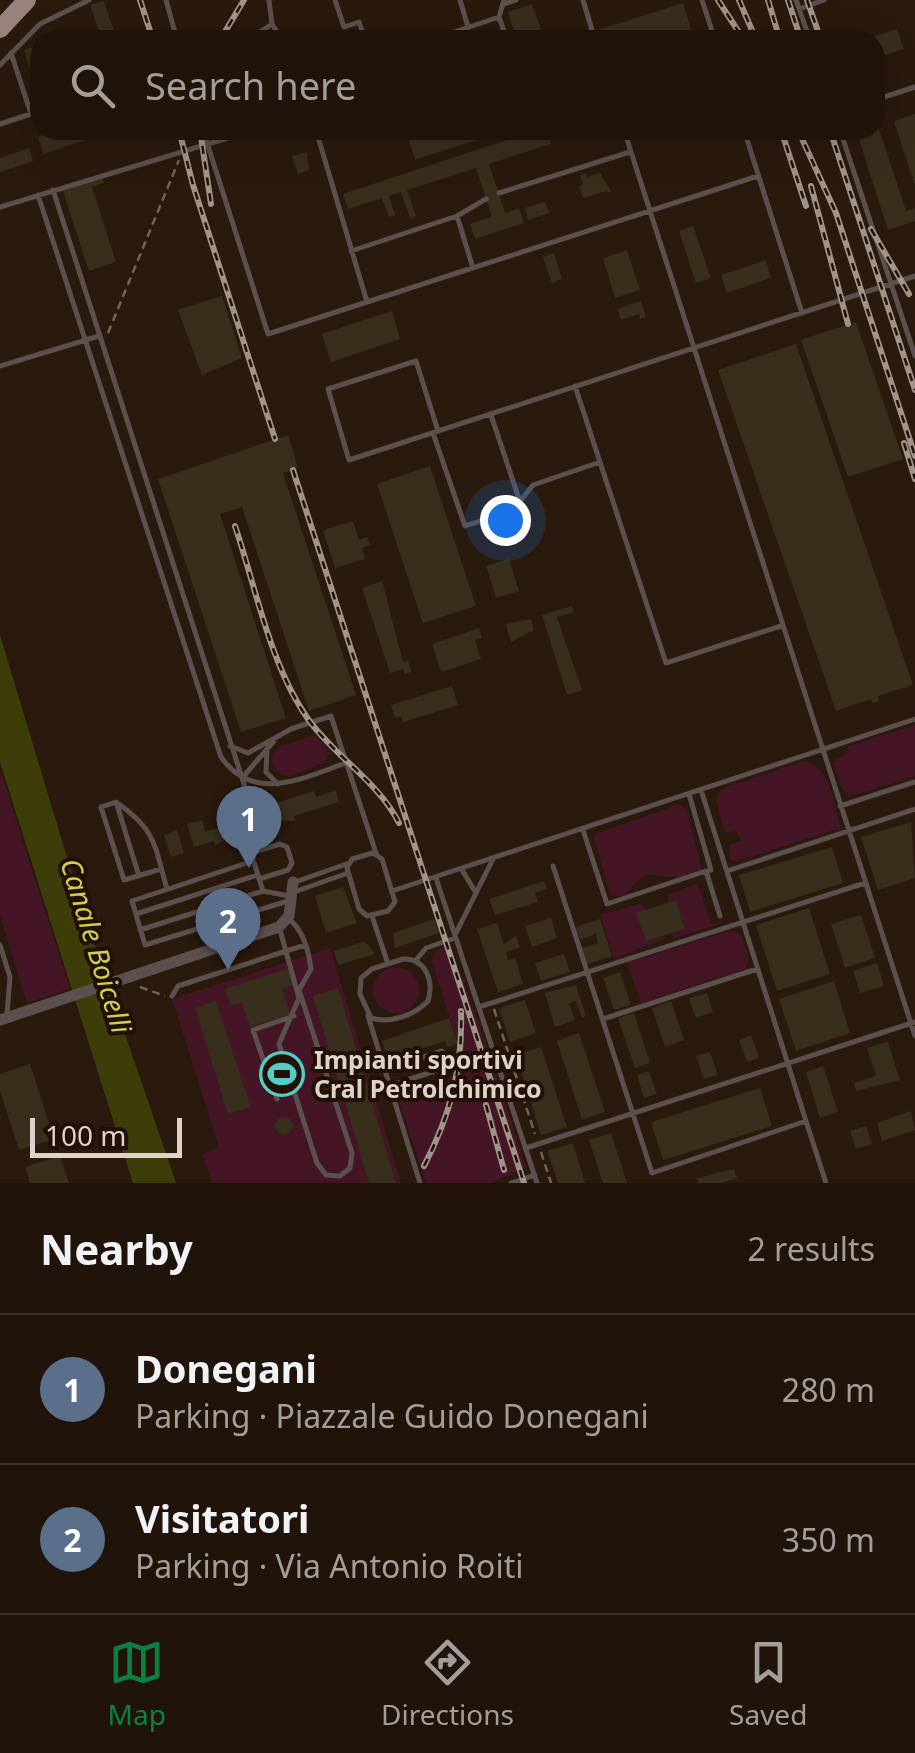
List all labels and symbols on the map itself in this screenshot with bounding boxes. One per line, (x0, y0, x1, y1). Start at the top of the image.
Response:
your location (480, 495, 531, 546)
pin: 1 (216, 786, 282, 868)
water label: Canale Boicelli (52, 854, 142, 1039)
pin: 2 (196, 888, 260, 970)
place label: Impianti sportivi Cral Petrolchimico (314, 1042, 542, 1105)
sports icon: Impianti sportivi Cral Petrolchimico (259, 1051, 305, 1097)
scale bar (30, 1113, 182, 1158)

